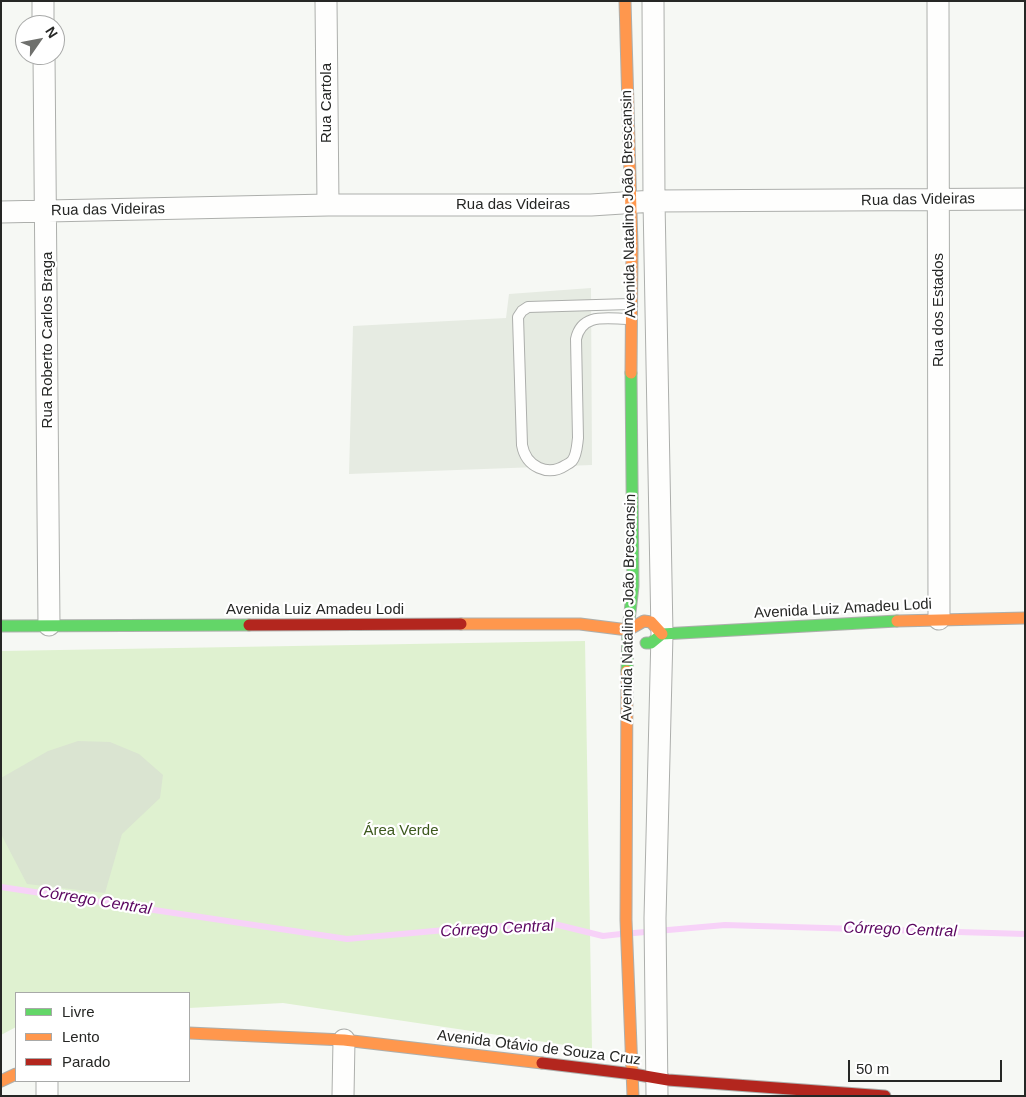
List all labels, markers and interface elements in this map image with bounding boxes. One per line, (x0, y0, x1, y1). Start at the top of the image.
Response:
north arrow (15, 15, 65, 65)
text: N (42, 24, 61, 41)
street label: Rua Cartola (318, 63, 336, 143)
street label: Avenida Natalino João Brescansin (618, 90, 640, 318)
street label: Rua das Videiras (861, 190, 975, 210)
street label: Rua das Videiras (456, 196, 570, 214)
street label: Rua das Videiras (51, 200, 165, 220)
street label: Rua Roberto Carlos Braga (39, 252, 57, 428)
street label: Rua dos Estados (930, 253, 948, 367)
street label: Avenida Natalino João Brescansin (618, 494, 640, 722)
street label: Avenida Luiz Amadeu Lodi (754, 595, 932, 623)
street label: Avenida Luiz Amadeu Lodi (226, 601, 404, 619)
park label: Área Verde (363, 822, 439, 840)
water label: Córrego Central (37, 883, 153, 919)
water label: Córrego Central (440, 916, 554, 942)
water label: Córrego Central (843, 918, 957, 942)
legend (15, 992, 190, 1082)
text: Livre (62, 1003, 95, 1020)
street label: Avenida Otávio de Souza Cruz (436, 1027, 642, 1069)
text: Lento (62, 1028, 100, 1045)
scale bar (851, 1050, 1005, 1082)
text: Parado (62, 1053, 110, 1070)
text: 50 m (856, 1060, 889, 1077)

